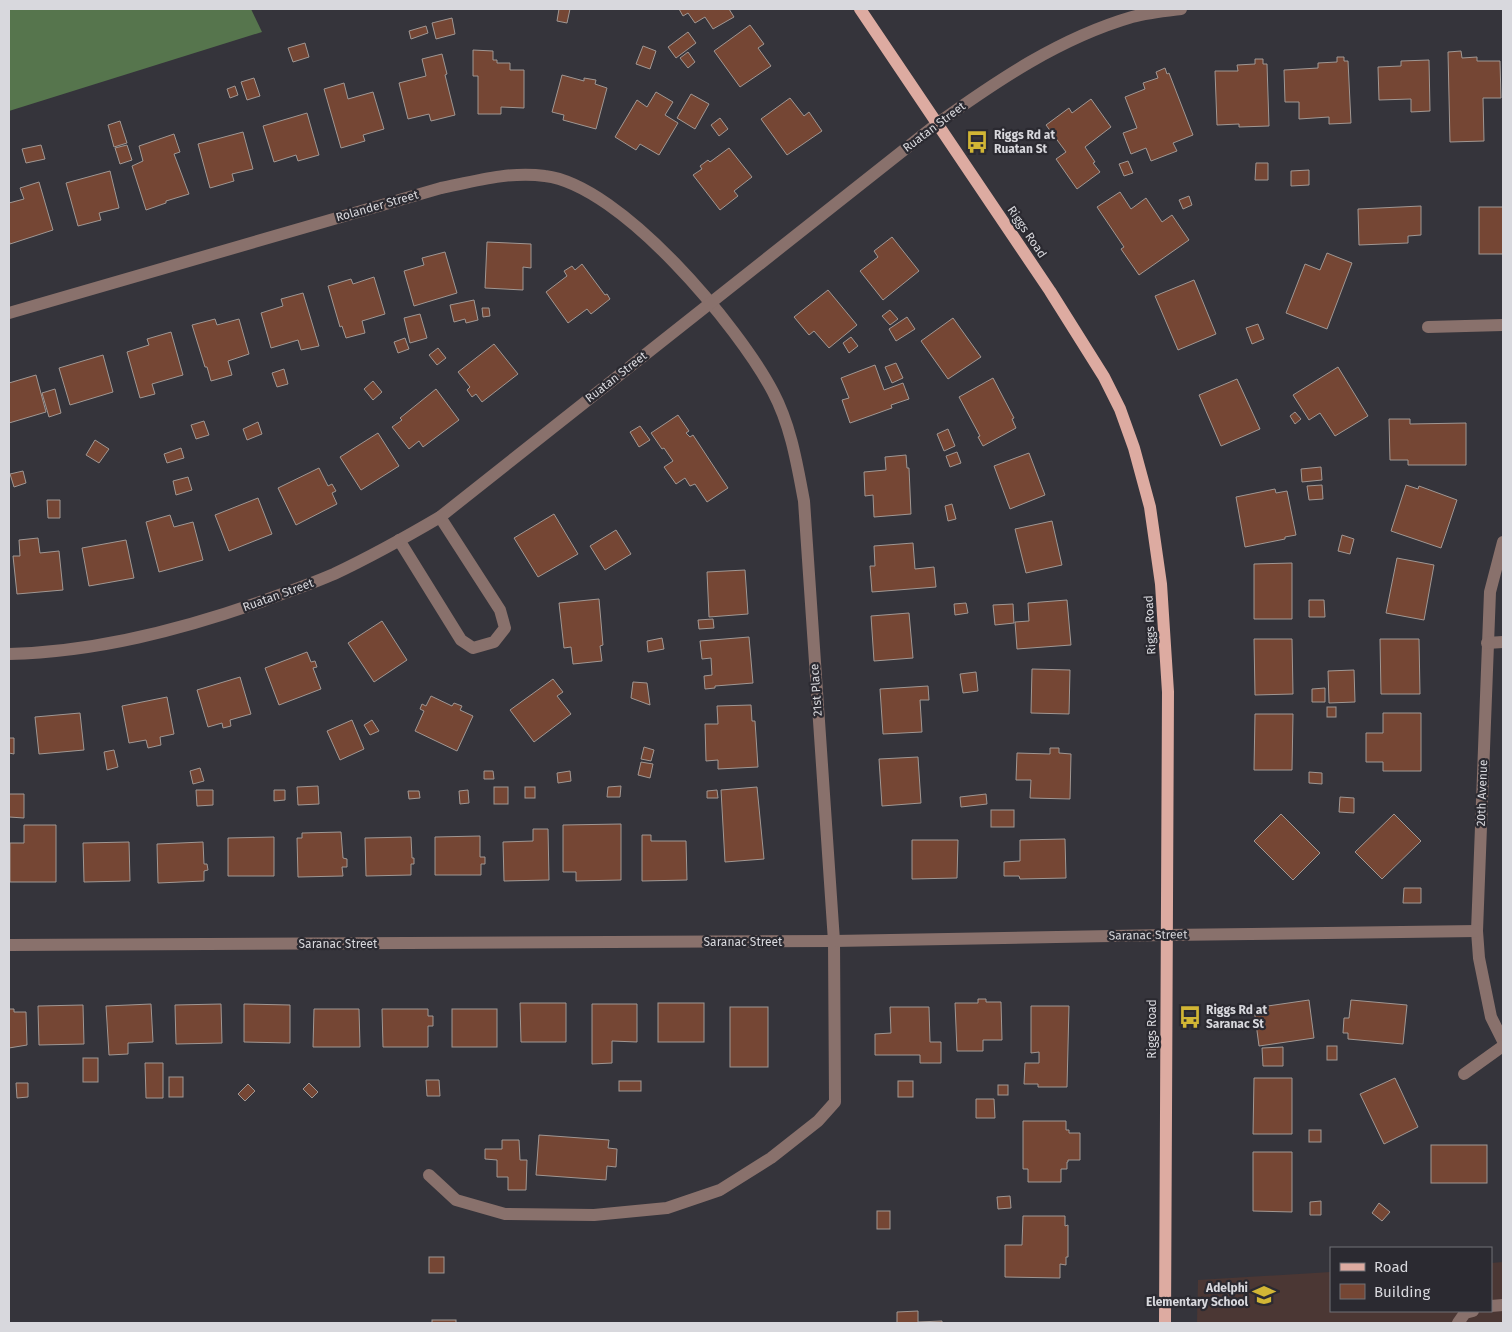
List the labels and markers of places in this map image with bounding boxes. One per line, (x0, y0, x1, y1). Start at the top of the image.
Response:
place label: Riggs Rd at Ruatan St (994, 128, 1055, 156)
bus stop icon: Riggs Rd at Ruatan St (964, 129, 990, 155)
place label: Riggs Rd at Saranac St (1206, 1003, 1267, 1031)
bus stop icon: Riggs Rd at Saranac St (1177, 1004, 1203, 1030)
place label: Adelphi Elementary School (1146, 1281, 1248, 1309)
school or university icon: Adelphi Elementary School (1251, 1282, 1277, 1308)

